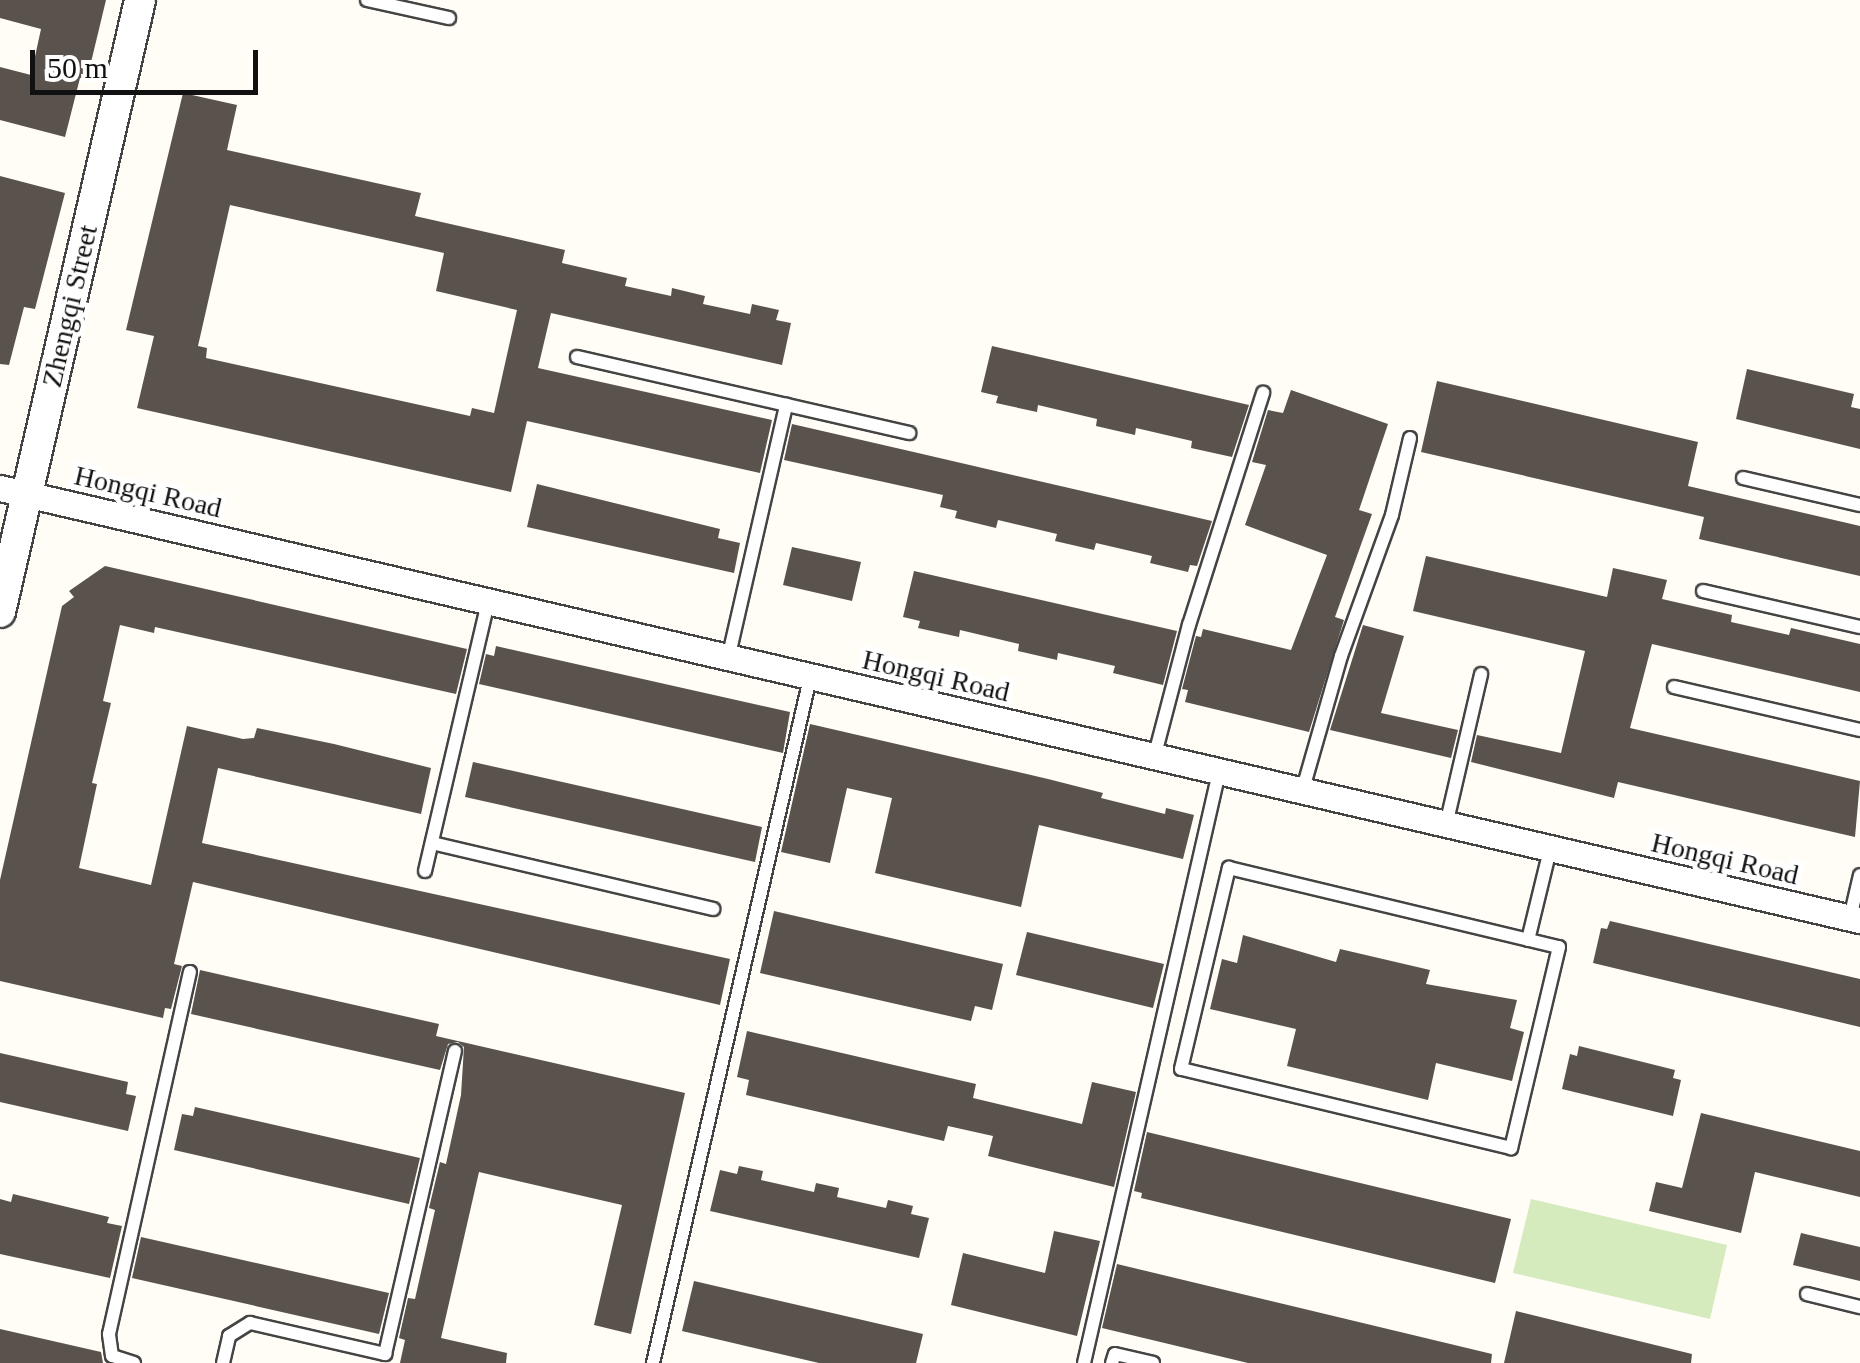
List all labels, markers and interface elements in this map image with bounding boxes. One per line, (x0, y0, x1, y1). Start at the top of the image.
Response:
scale bar (35, 30, 262, 92)
text: 50 m (47, 51, 108, 84)
street label: Zhengqi Street (32, 209, 108, 403)
street label: Hongqi Road (62, 457, 234, 527)
street label: Hongqi Road (850, 641, 1022, 711)
street label: Hongqi Road (1639, 824, 1811, 894)

